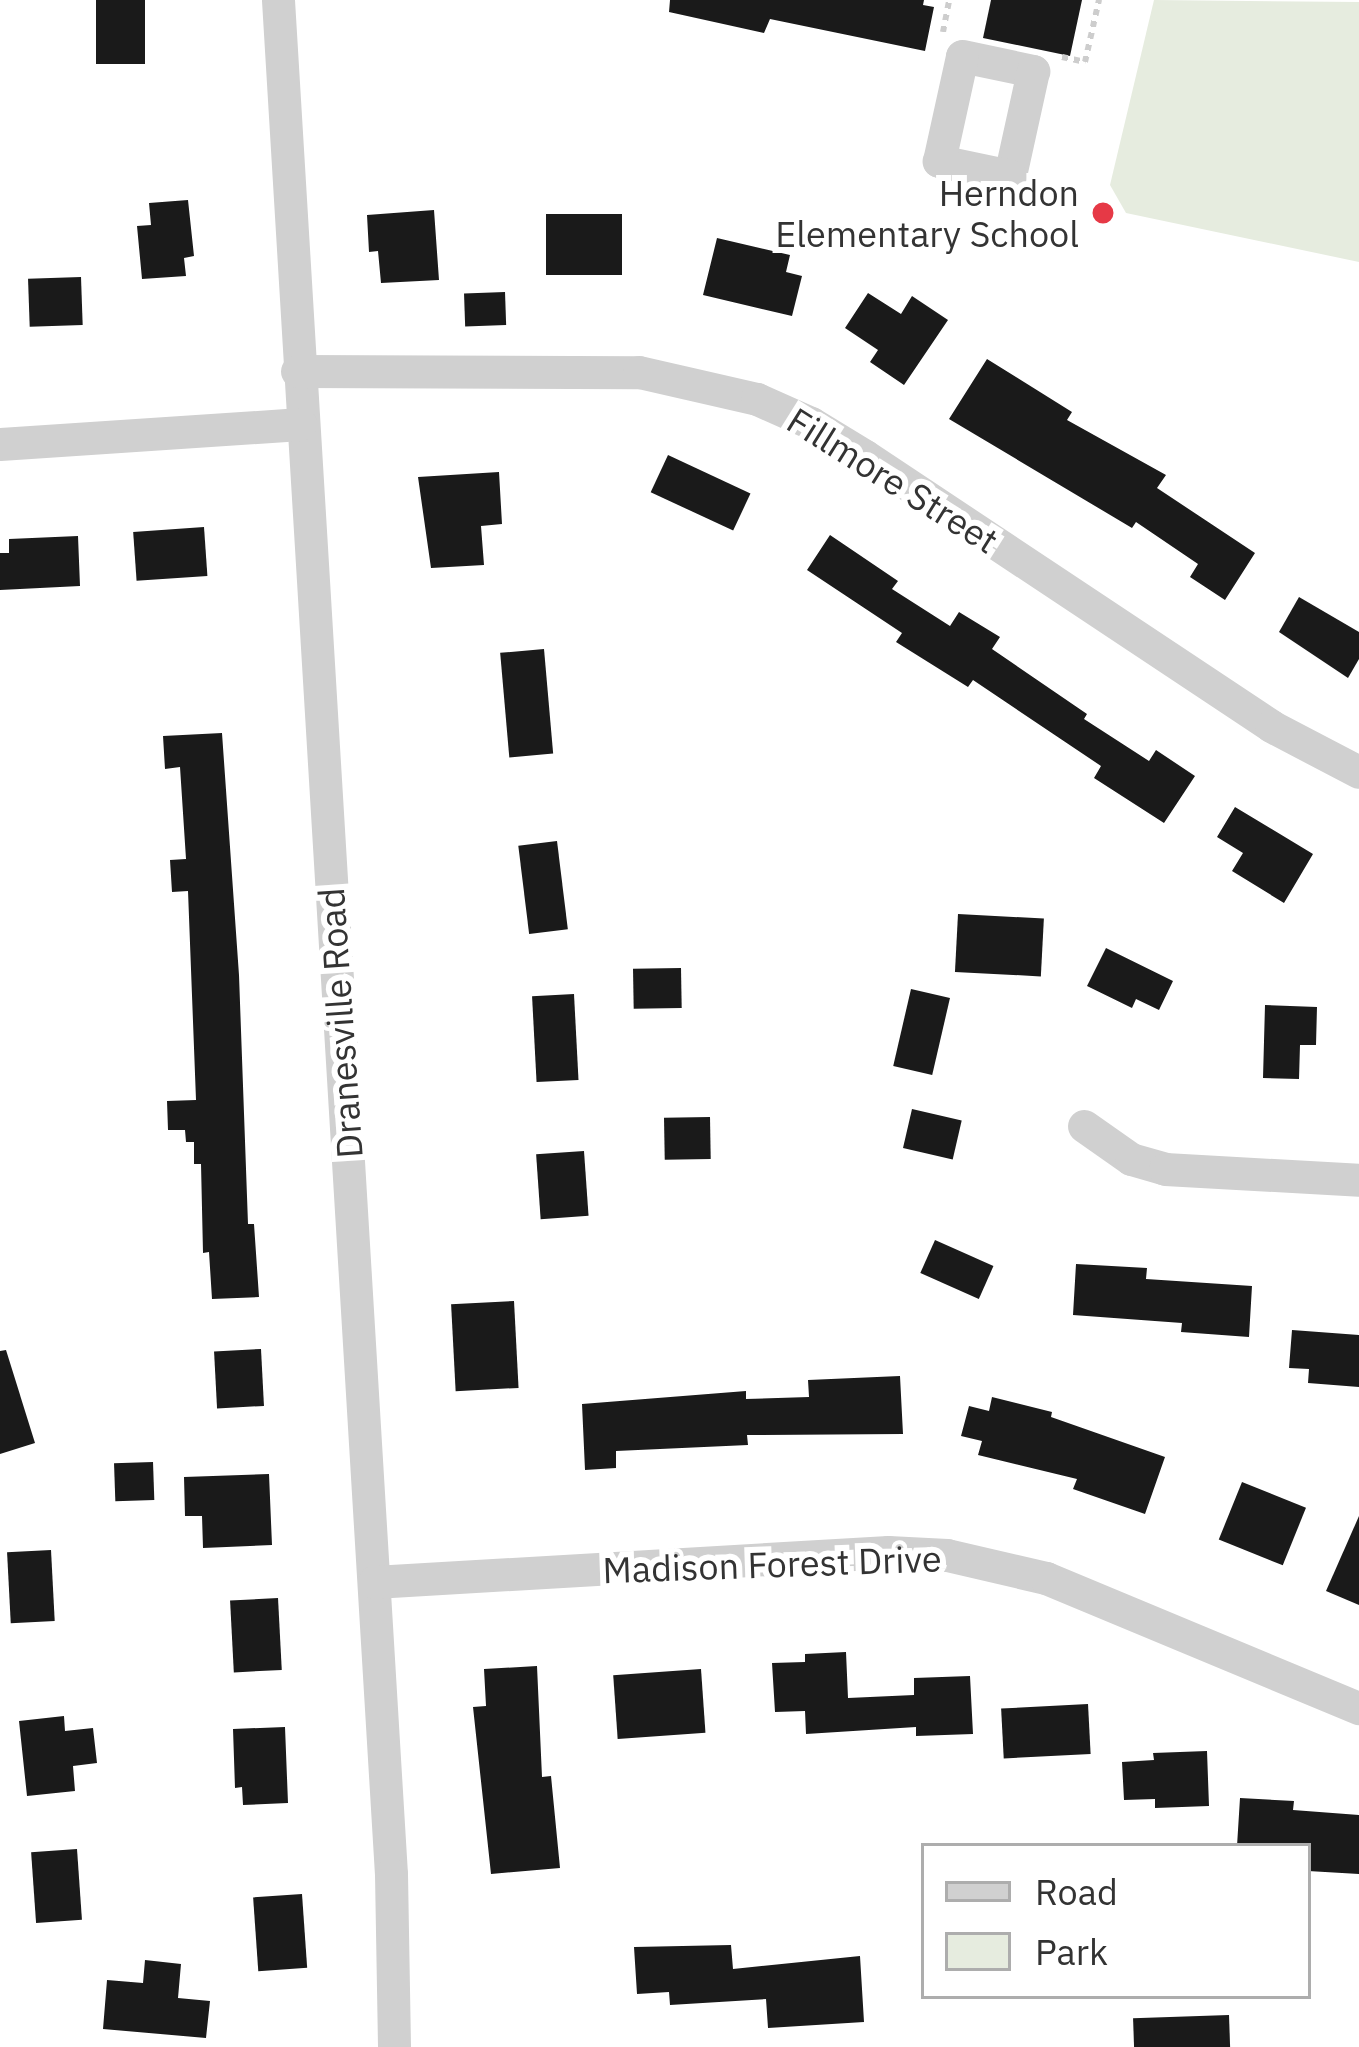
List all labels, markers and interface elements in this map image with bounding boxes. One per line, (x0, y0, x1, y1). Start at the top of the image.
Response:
place label: Herndon Elementary School (775, 170, 1079, 255)
marker: Herndon Elementary School (1090, 200, 1116, 226)
street label: Fillmore Street (780, 398, 1006, 562)
street label: Dranesville Road (309, 886, 371, 1160)
street label: Madison Forest Drive (602, 1536, 942, 1592)
legend (921, 1843, 1311, 1999)
text: Road (1035, 1868, 1118, 1915)
text: Park (1035, 1928, 1108, 1975)

